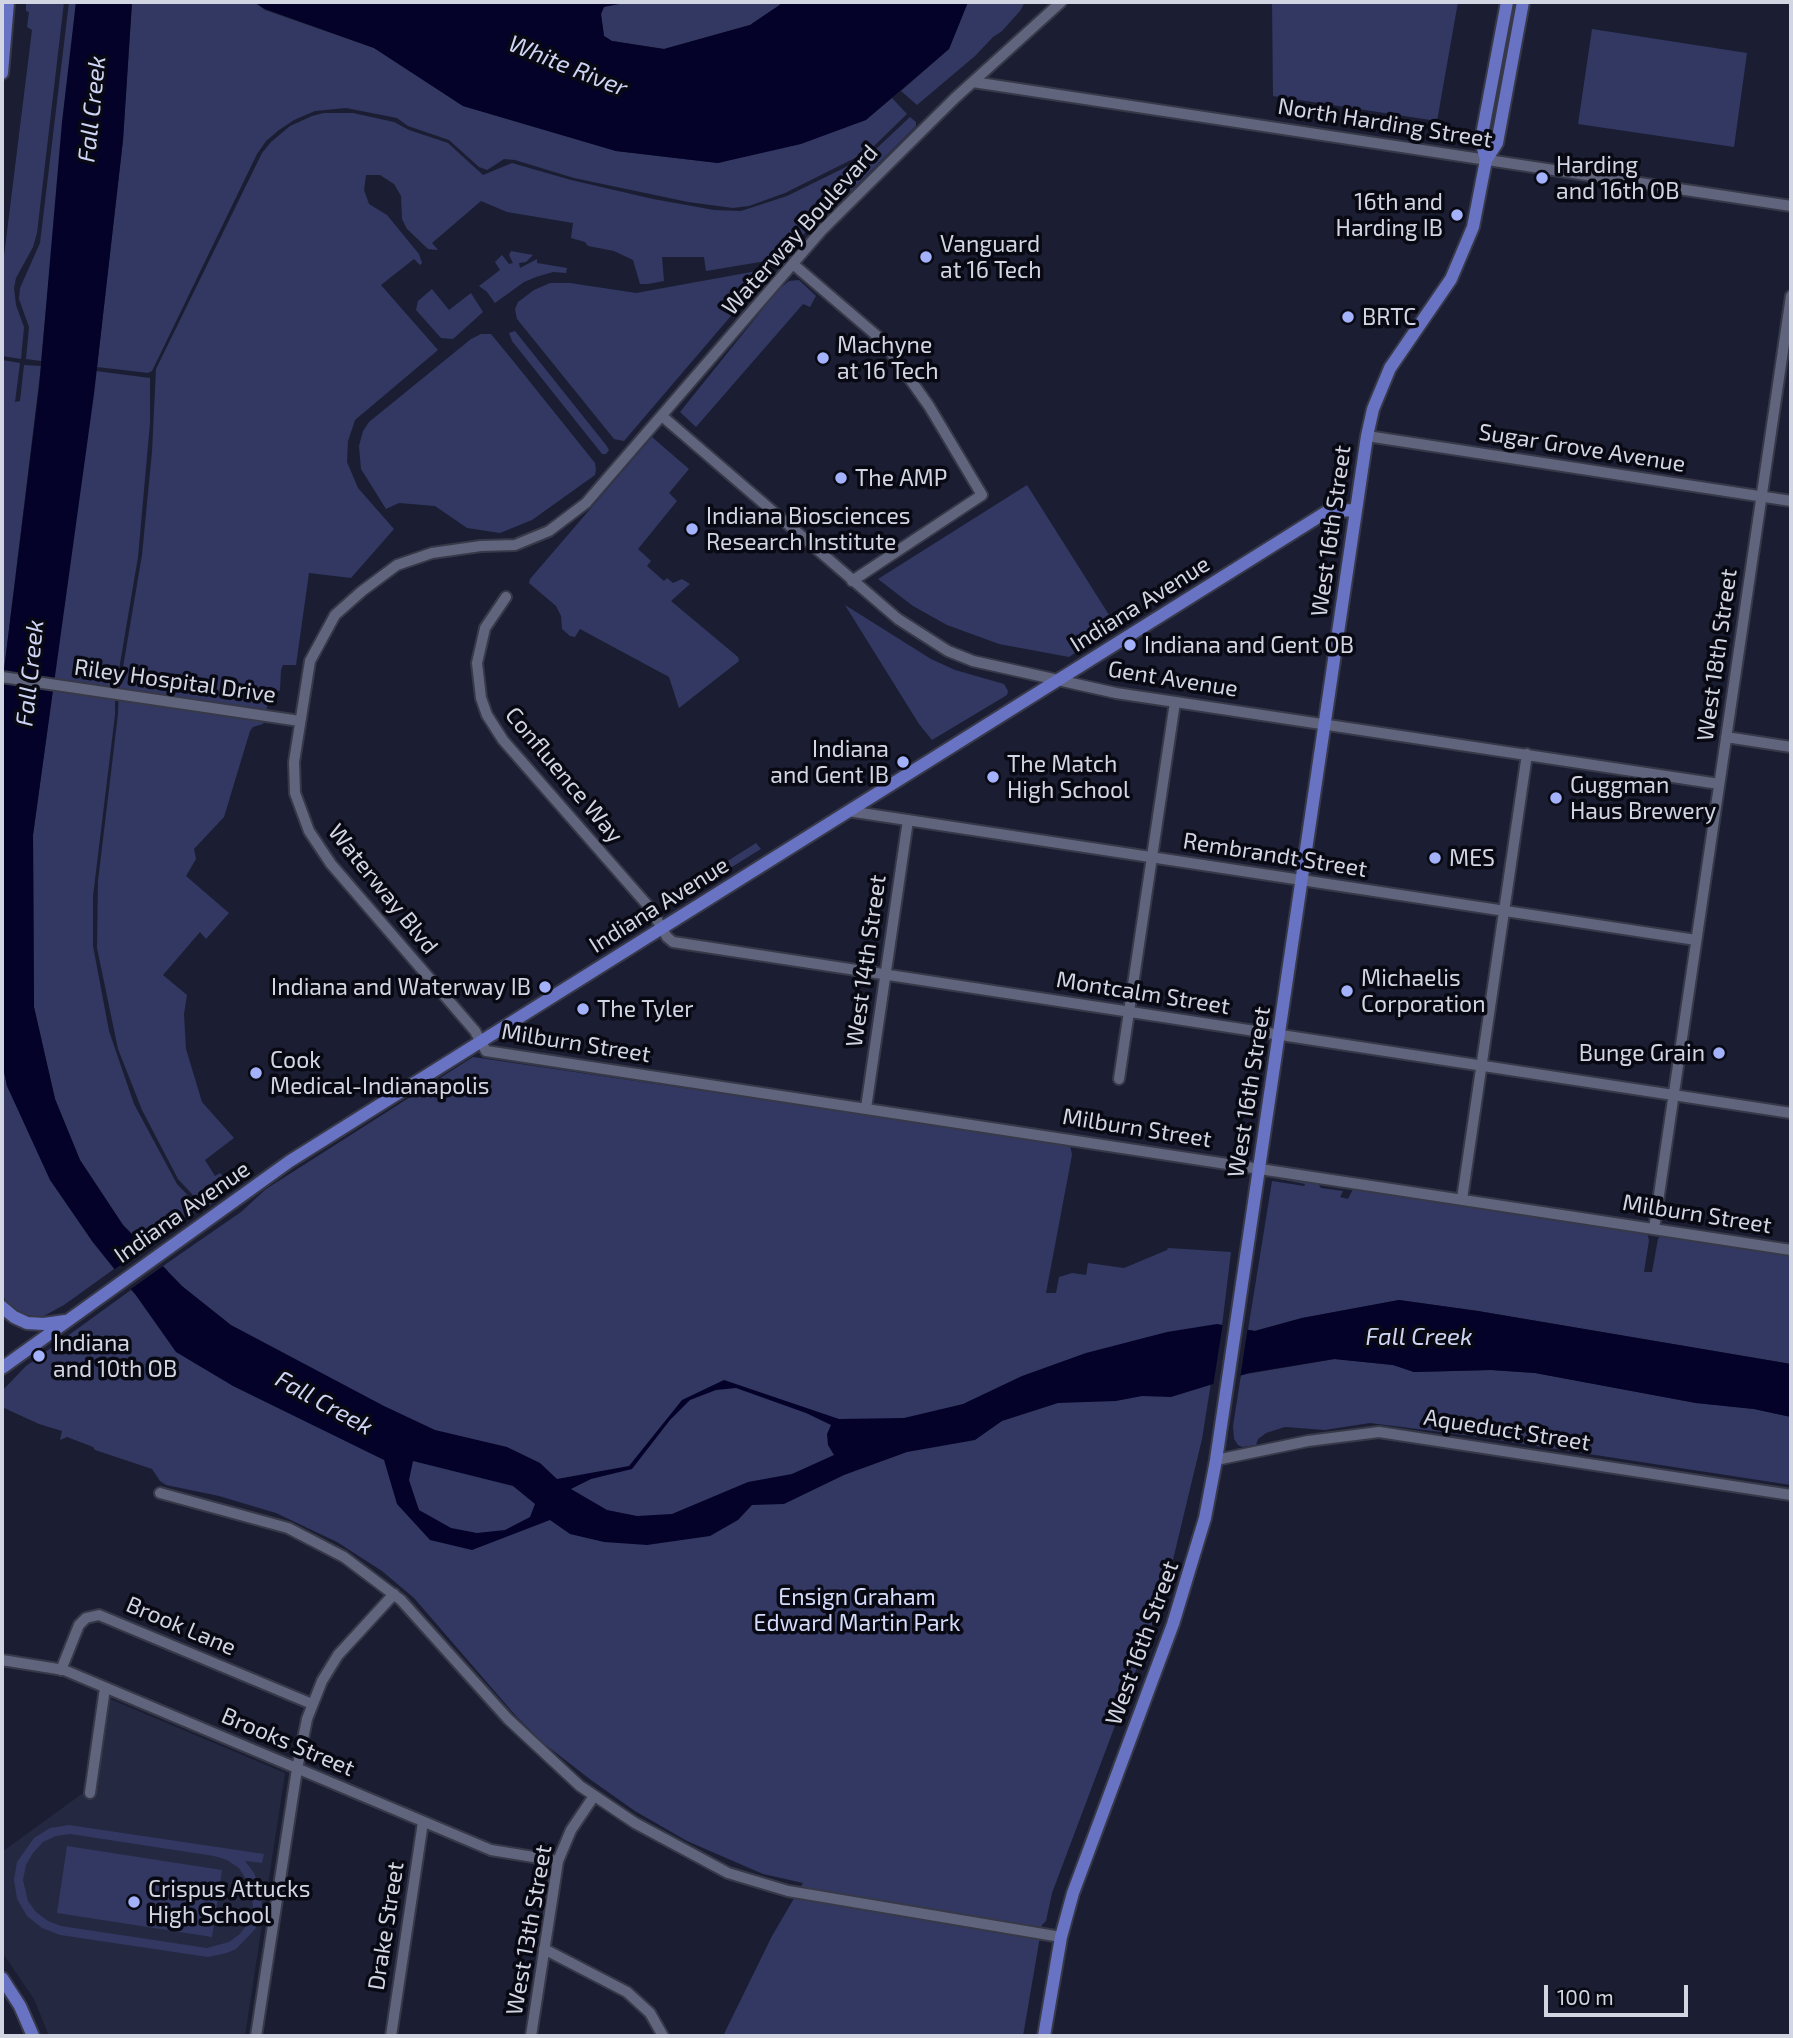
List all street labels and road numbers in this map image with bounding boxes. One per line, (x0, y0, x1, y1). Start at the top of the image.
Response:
street label: North Harding Street (1276, 92, 1494, 154)
street label: Waterway Boulevard (716, 139, 884, 321)
street label: Sugar Grove Avenue (1477, 418, 1687, 478)
street label: West 16th Street (1305, 444, 1357, 618)
street label: Indiana Avenue (1065, 550, 1215, 658)
street label: West 18th Street (1691, 567, 1743, 743)
street label: Riley Hospital Drive (72, 653, 278, 709)
street label: Gent Avenue (1106, 655, 1240, 703)
street label: Confluence Way (499, 702, 629, 848)
street label: Waterway Blvd (322, 818, 444, 960)
street label: Rembrandt Street (1181, 827, 1369, 883)
street label: Indiana Avenue (584, 851, 734, 959)
street label: West 14th Street (840, 873, 892, 1049)
street label: Montcalm Street (1054, 966, 1232, 1020)
street label: West 16th Street (1222, 1005, 1276, 1179)
street label: Milburn Street (499, 1018, 653, 1068)
street label: Milburn Street (1060, 1103, 1214, 1153)
street label: Indiana Avenue (109, 1155, 255, 1269)
street label: Milburn Street (1620, 1189, 1774, 1239)
street label: Aqueduct Street (1422, 1403, 1592, 1457)
street label: West 16th Street (1099, 1557, 1185, 1729)
street label: Brook Lane (122, 1591, 240, 1661)
street label: Brooks Street (217, 1702, 359, 1782)
street label: West 13th Street (500, 1843, 558, 2017)
street label: Drake Street (362, 1860, 410, 1992)

